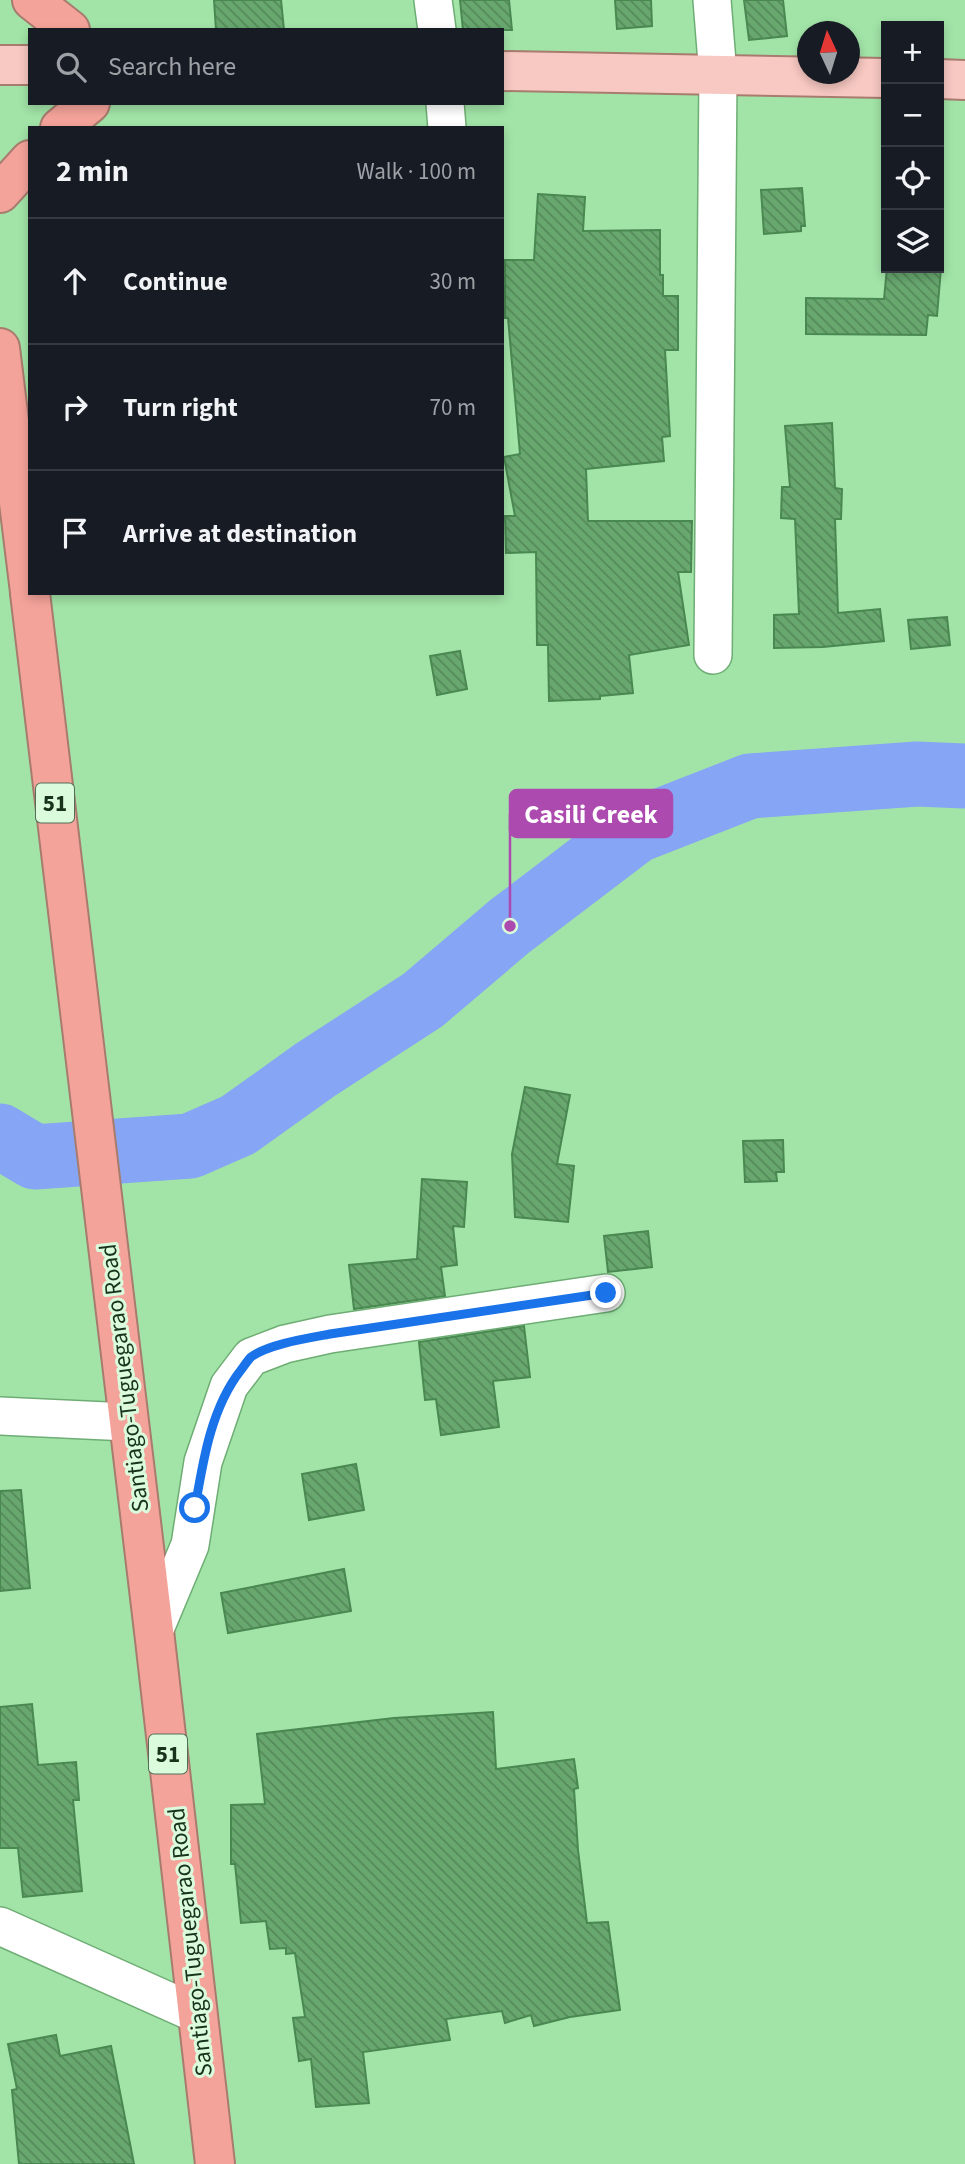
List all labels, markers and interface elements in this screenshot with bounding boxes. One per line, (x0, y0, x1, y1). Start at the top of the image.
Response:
north arrow (797, 21, 860, 84)
map controls (881, 21, 944, 273)
button: + (881, 21, 944, 84)
search box (28, 28, 504, 105)
icon: search (52, 48, 90, 86)
text: Search here (108, 48, 236, 85)
button: − (881, 84, 944, 147)
button: locate (881, 147, 944, 210)
text: 2 min (56, 150, 129, 193)
text: Walk · 100 m (357, 155, 476, 188)
button: layers (881, 210, 944, 273)
icon: ahead (56, 262, 94, 300)
text: Continue (123, 263, 228, 300)
text: 30 m (429, 265, 476, 298)
icon: right (56, 388, 94, 426)
text: Turn right (123, 389, 238, 426)
text: 70 m (429, 391, 476, 424)
icon: arrive (56, 514, 94, 552)
text: Arrive at destination (123, 515, 357, 552)
road number: 51 (36, 783, 74, 822)
callout: Casili Creek (510, 790, 672, 837)
text: Casili Creek (524, 796, 659, 833)
street label: Santiago-Tuguegarao Road (91, 1242, 158, 1514)
route end (590, 1277, 621, 1308)
route start (179, 1492, 210, 1523)
road number: 51 (149, 1735, 187, 1774)
street label: Santiago-Tuguegarao Road (159, 1806, 222, 2078)

